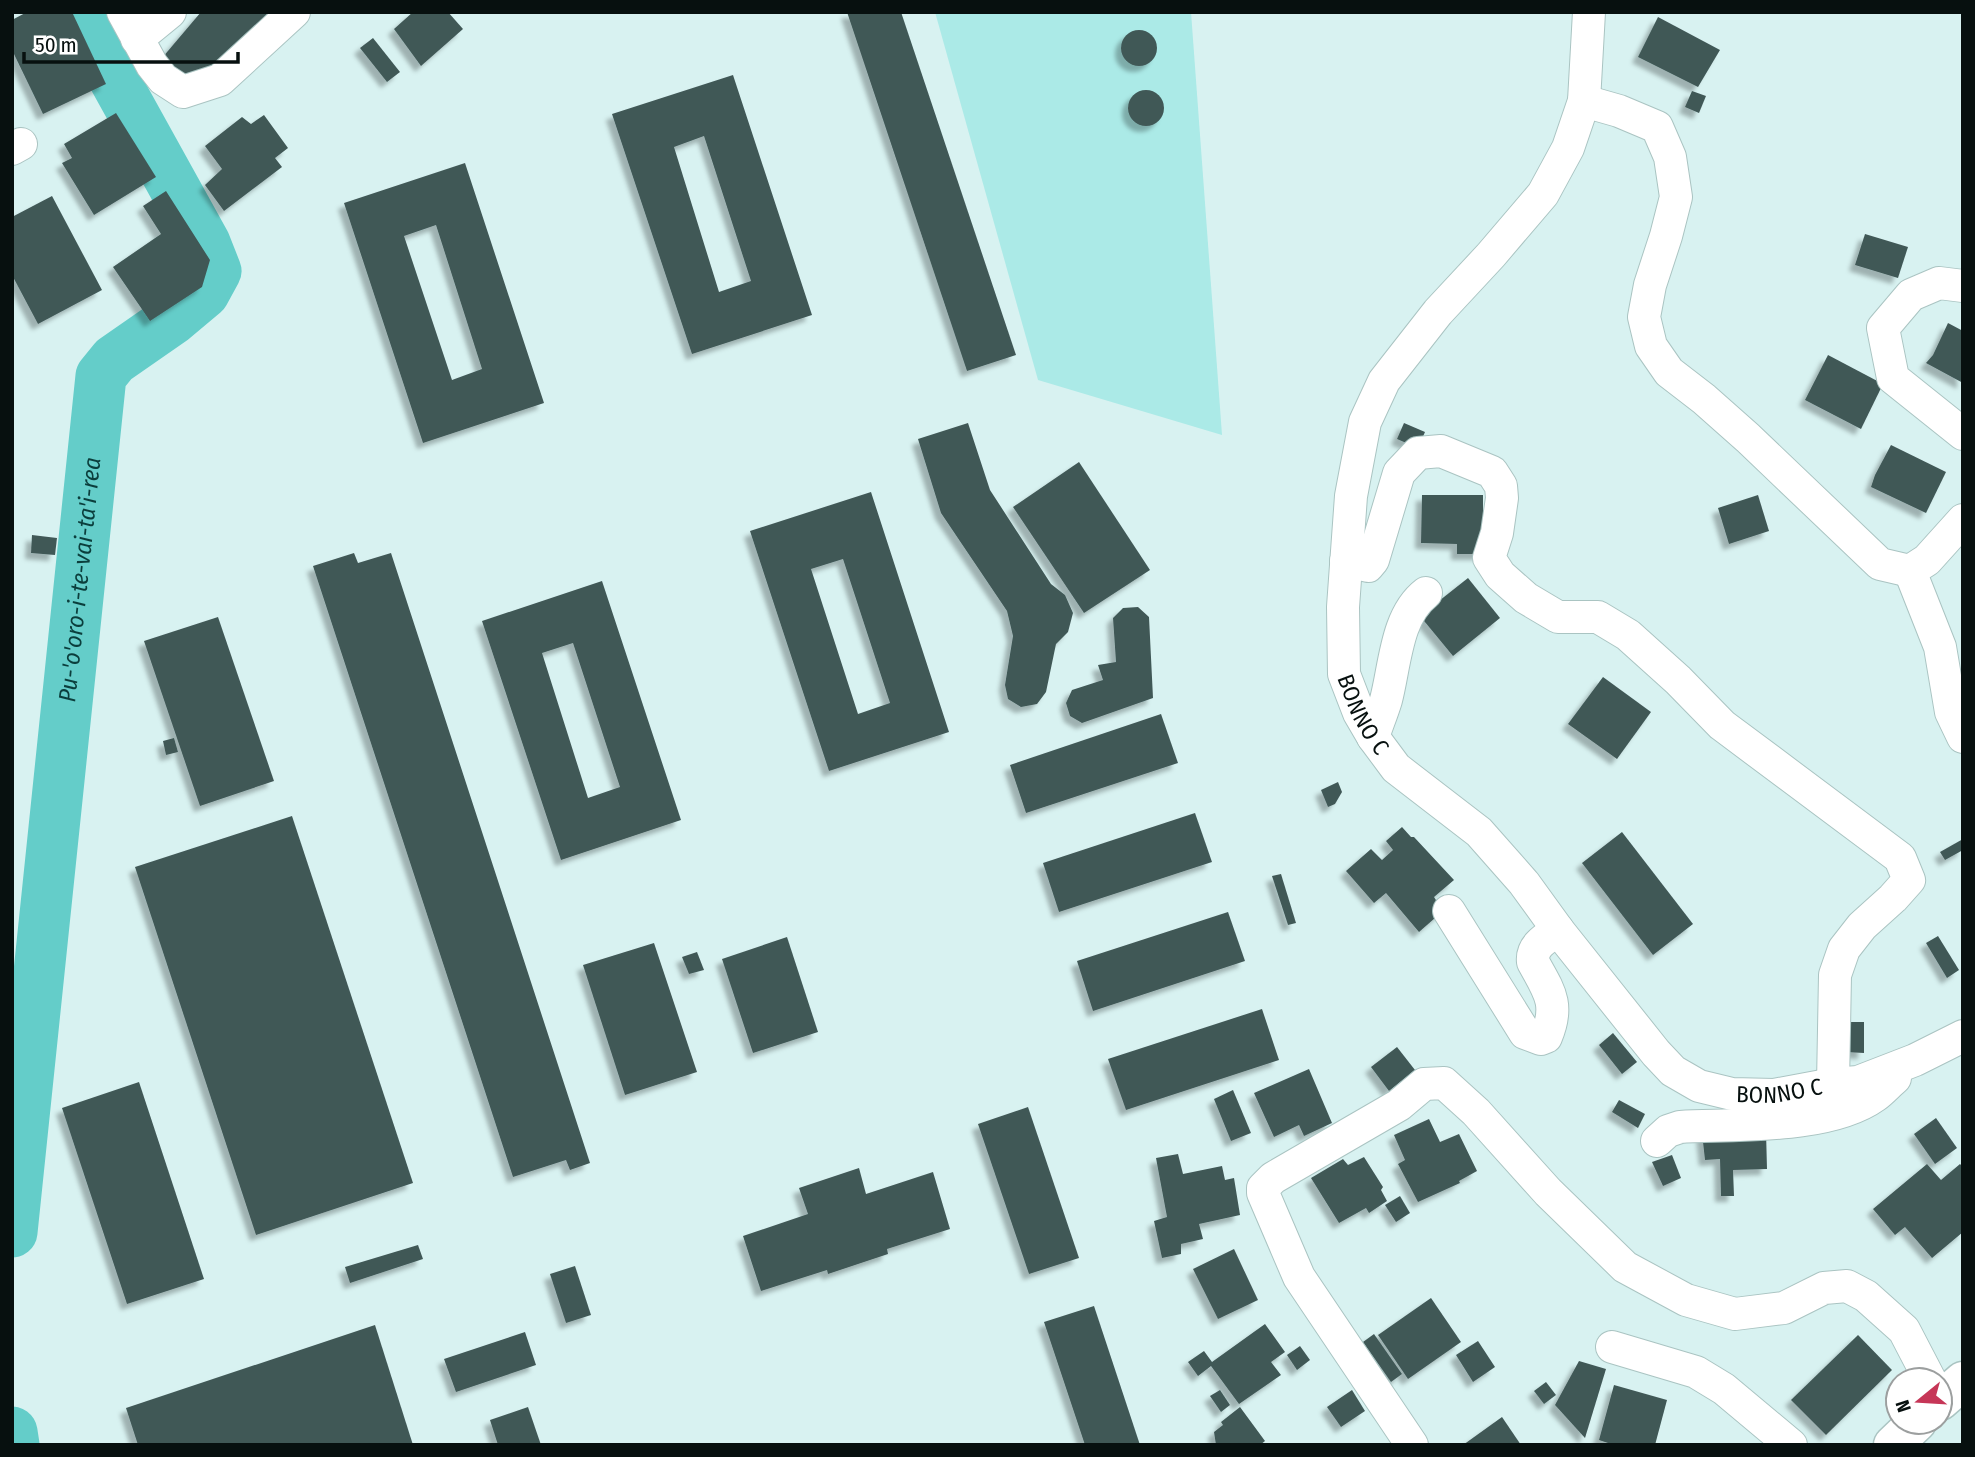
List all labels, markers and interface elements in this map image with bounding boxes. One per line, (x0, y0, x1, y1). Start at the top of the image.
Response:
scale bar (24, 21, 238, 65)
text: 50 m (35, 32, 77, 58)
water label: Pu-'o'oro-i-te-vai-ta'i-rea (53, 456, 106, 703)
street label: BONNO C (1331, 670, 1395, 760)
street label: BONNO C (1736, 1072, 1825, 1109)
north arrow (1884, 1366, 1954, 1436)
text: N (1891, 1397, 1916, 1415)

